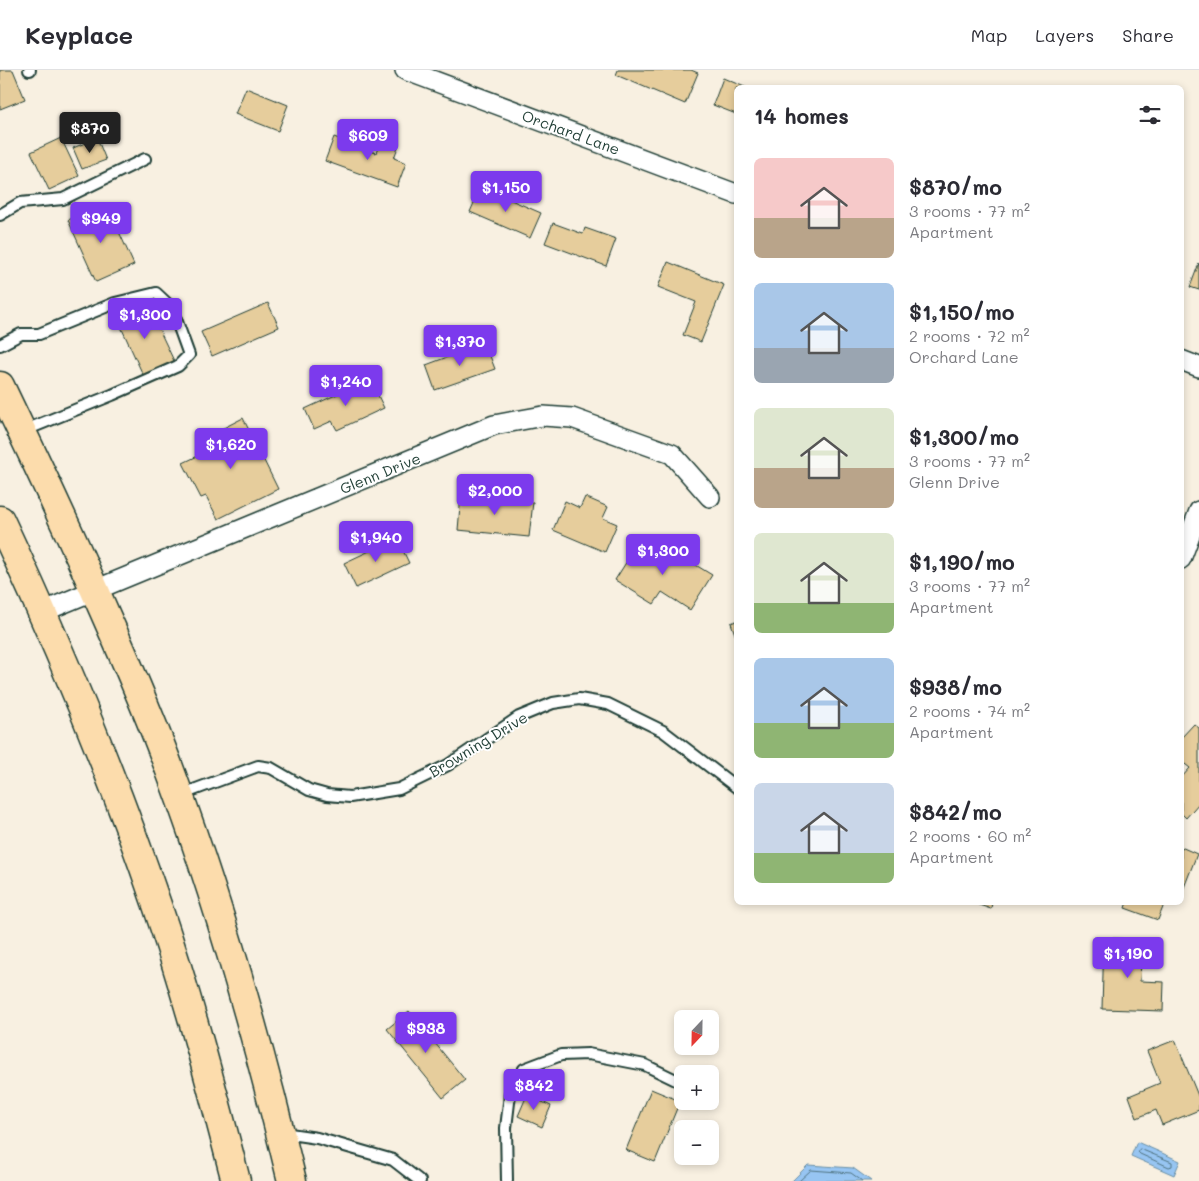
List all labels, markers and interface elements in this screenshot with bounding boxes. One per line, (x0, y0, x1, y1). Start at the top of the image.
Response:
text: Keyplace (25, 19, 133, 50)
text: Map (971, 23, 1007, 47)
text: Layers (1035, 23, 1094, 47)
text: Share (1122, 23, 1174, 47)
icon: filters (1136, 101, 1164, 129)
text: 14 homes (754, 102, 849, 129)
street label: Orchard Lane (519, 105, 623, 159)
pin: $870 (60, 112, 120, 154)
text: $870 (70, 117, 110, 138)
pin: $609 (338, 118, 398, 161)
text: $609 (348, 124, 388, 145)
pin: $1,150 (465, 170, 547, 213)
text: $870/mo (909, 173, 1002, 200)
text: $1,150 (482, 176, 530, 197)
icon: home (794, 178, 854, 238)
text: 3 rooms · 77 m² (909, 200, 1030, 221)
pin: $949 (71, 202, 131, 244)
text: $949 (81, 207, 121, 228)
text: Apartment (909, 221, 994, 242)
pin: $1,300 (104, 298, 186, 340)
text: $1,150/mo (909, 298, 1014, 325)
text: $1,300 (119, 303, 171, 324)
icon: home (794, 303, 854, 363)
pin: $1,370 (419, 324, 501, 367)
text: 2 rooms · 72 m² (909, 325, 1030, 346)
text: $1,370 (435, 330, 485, 351)
text: Orchard Lane (909, 346, 1019, 367)
pin: $1,240 (305, 364, 387, 407)
text: $1,240 (320, 370, 372, 391)
text: $1,300/mo (909, 423, 1019, 450)
pin: $1,620 (190, 428, 272, 470)
icon: home (794, 428, 854, 488)
text: $1,620 (206, 433, 256, 454)
street label: Glenn Drive (337, 448, 423, 498)
text: 3 rooms · 77 m² (909, 450, 1030, 471)
text: Glenn Drive (909, 471, 1000, 492)
pin: $2,000 (454, 474, 536, 516)
text: $2,000 (468, 479, 522, 500)
pin: $1,940 (335, 520, 417, 563)
text: $1,940 (350, 526, 402, 547)
pin: $1,300 (622, 534, 704, 576)
text: $1,300 (637, 539, 689, 560)
text: $1,190/mo (909, 548, 1015, 575)
icon: home (794, 553, 854, 613)
text: 3 rooms · 77 m² (909, 575, 1030, 596)
text: Apartment (909, 596, 994, 617)
text: $938/mo (909, 673, 1002, 700)
icon: home (794, 678, 854, 738)
text: 2 rooms · 74 m² (909, 700, 1030, 721)
street label: Browning Drive (425, 707, 531, 781)
text: Apartment (909, 721, 994, 742)
text: $842/mo (909, 798, 1002, 825)
icon: home (794, 803, 854, 863)
text: 2 rooms · 60 m² (909, 825, 1031, 846)
text: Apartment (909, 846, 994, 867)
pin: $1,190 (1087, 936, 1169, 979)
text: $1,190 (1104, 942, 1152, 963)
north arrow (674, 1010, 719, 1055)
map controls (674, 1010, 719, 1165)
pin: $938 (396, 1012, 456, 1054)
text: $938 (406, 1017, 446, 1038)
button: + (674, 1065, 719, 1110)
pin: $842 (504, 1068, 564, 1111)
text: $842 (515, 1074, 553, 1095)
button: − (674, 1120, 719, 1165)

